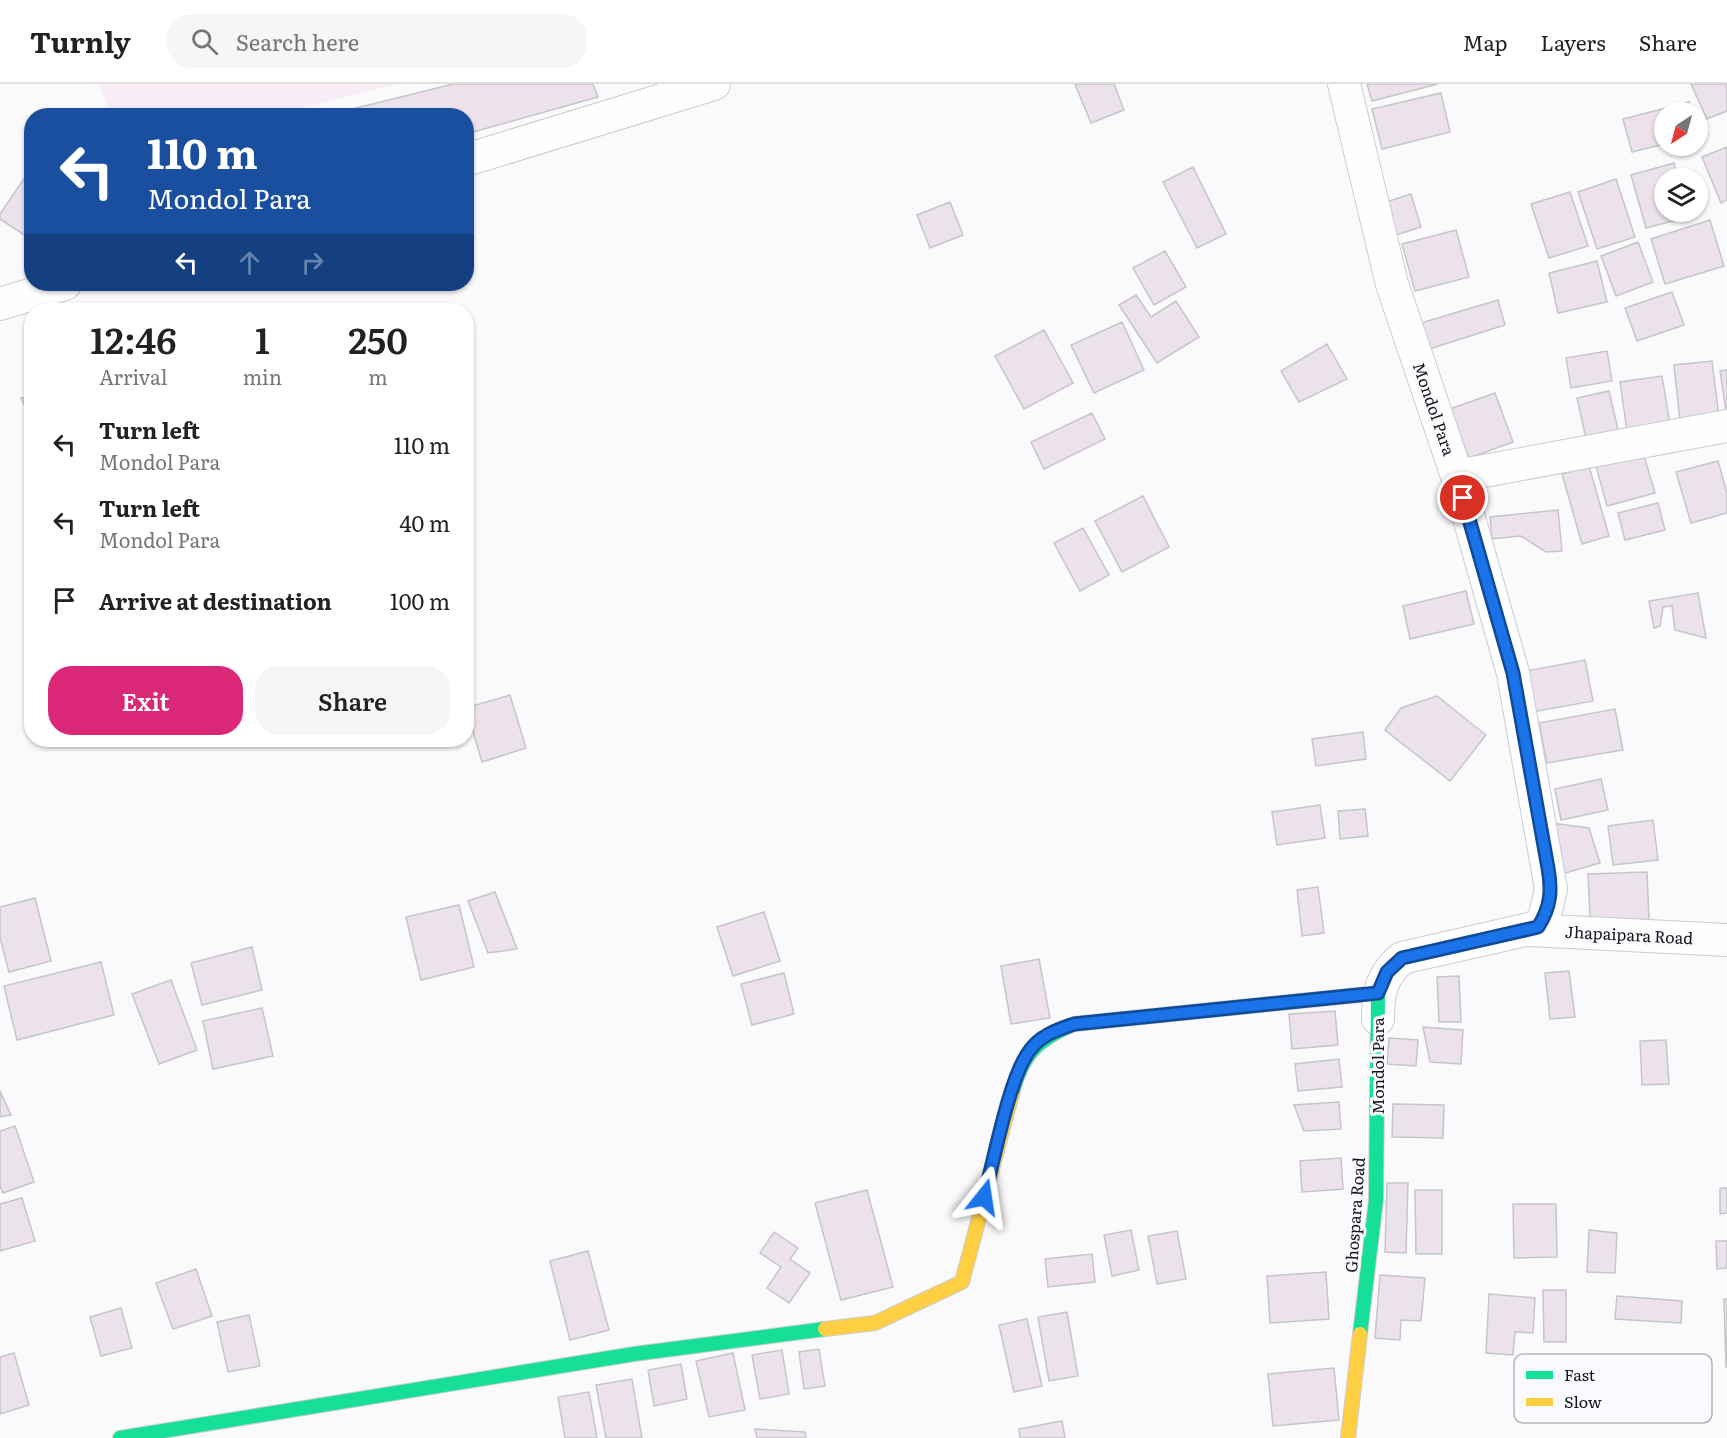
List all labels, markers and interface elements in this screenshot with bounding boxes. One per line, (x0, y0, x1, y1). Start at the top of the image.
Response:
search box (167, 14, 587, 68)
text: Turnly (30, 20, 131, 62)
icon: search (188, 25, 221, 58)
text: Search here (236, 25, 359, 58)
text: Map (1463, 26, 1508, 57)
text: Layers (1541, 26, 1606, 57)
text: Share (1639, 26, 1697, 57)
north arrow (1654, 102, 1708, 156)
map controls (1654, 102, 1708, 222)
text: 110 m (147, 120, 258, 182)
icon: left (48, 132, 126, 210)
button: layers (1654, 168, 1708, 222)
text: Mondol Para (147, 177, 311, 217)
icon: left (170, 246, 203, 279)
icon: ahead (233, 246, 266, 279)
icon: right (296, 246, 329, 279)
text: 12:46 (90, 312, 176, 365)
text: 1 (255, 312, 270, 365)
text: 250 (348, 312, 408, 365)
street label: Mondol Para (1408, 359, 1462, 459)
text: Arrival (99, 361, 168, 391)
text: min (243, 361, 282, 391)
text: m (368, 361, 388, 391)
text: Turn left (99, 413, 200, 446)
icon: left (48, 428, 81, 461)
text: 110 m (394, 428, 450, 461)
text: Mondol Para (99, 446, 220, 476)
pin (1437, 472, 1488, 523)
icon: arrive (1446, 481, 1479, 514)
text: Turn left (99, 491, 200, 524)
icon: left (48, 506, 81, 539)
text: 40 m (399, 506, 450, 539)
text: Mondol Para (99, 524, 220, 554)
icon: arrive (48, 584, 81, 617)
text: Arrive at destination (99, 584, 332, 617)
text: 100 m (390, 584, 450, 617)
button: Exit (48, 666, 243, 735)
button: Share (255, 666, 450, 735)
street label: Jhapaipara Road (1564, 919, 1694, 949)
street label: Mondol Para (1365, 1017, 1389, 1115)
street label: Ghospara Road (1338, 1156, 1370, 1273)
position arrow (952, 1165, 1016, 1229)
legend (1514, 1354, 1712, 1423)
text: Fast (1564, 1362, 1596, 1386)
text: Slow (1564, 1389, 1602, 1413)

